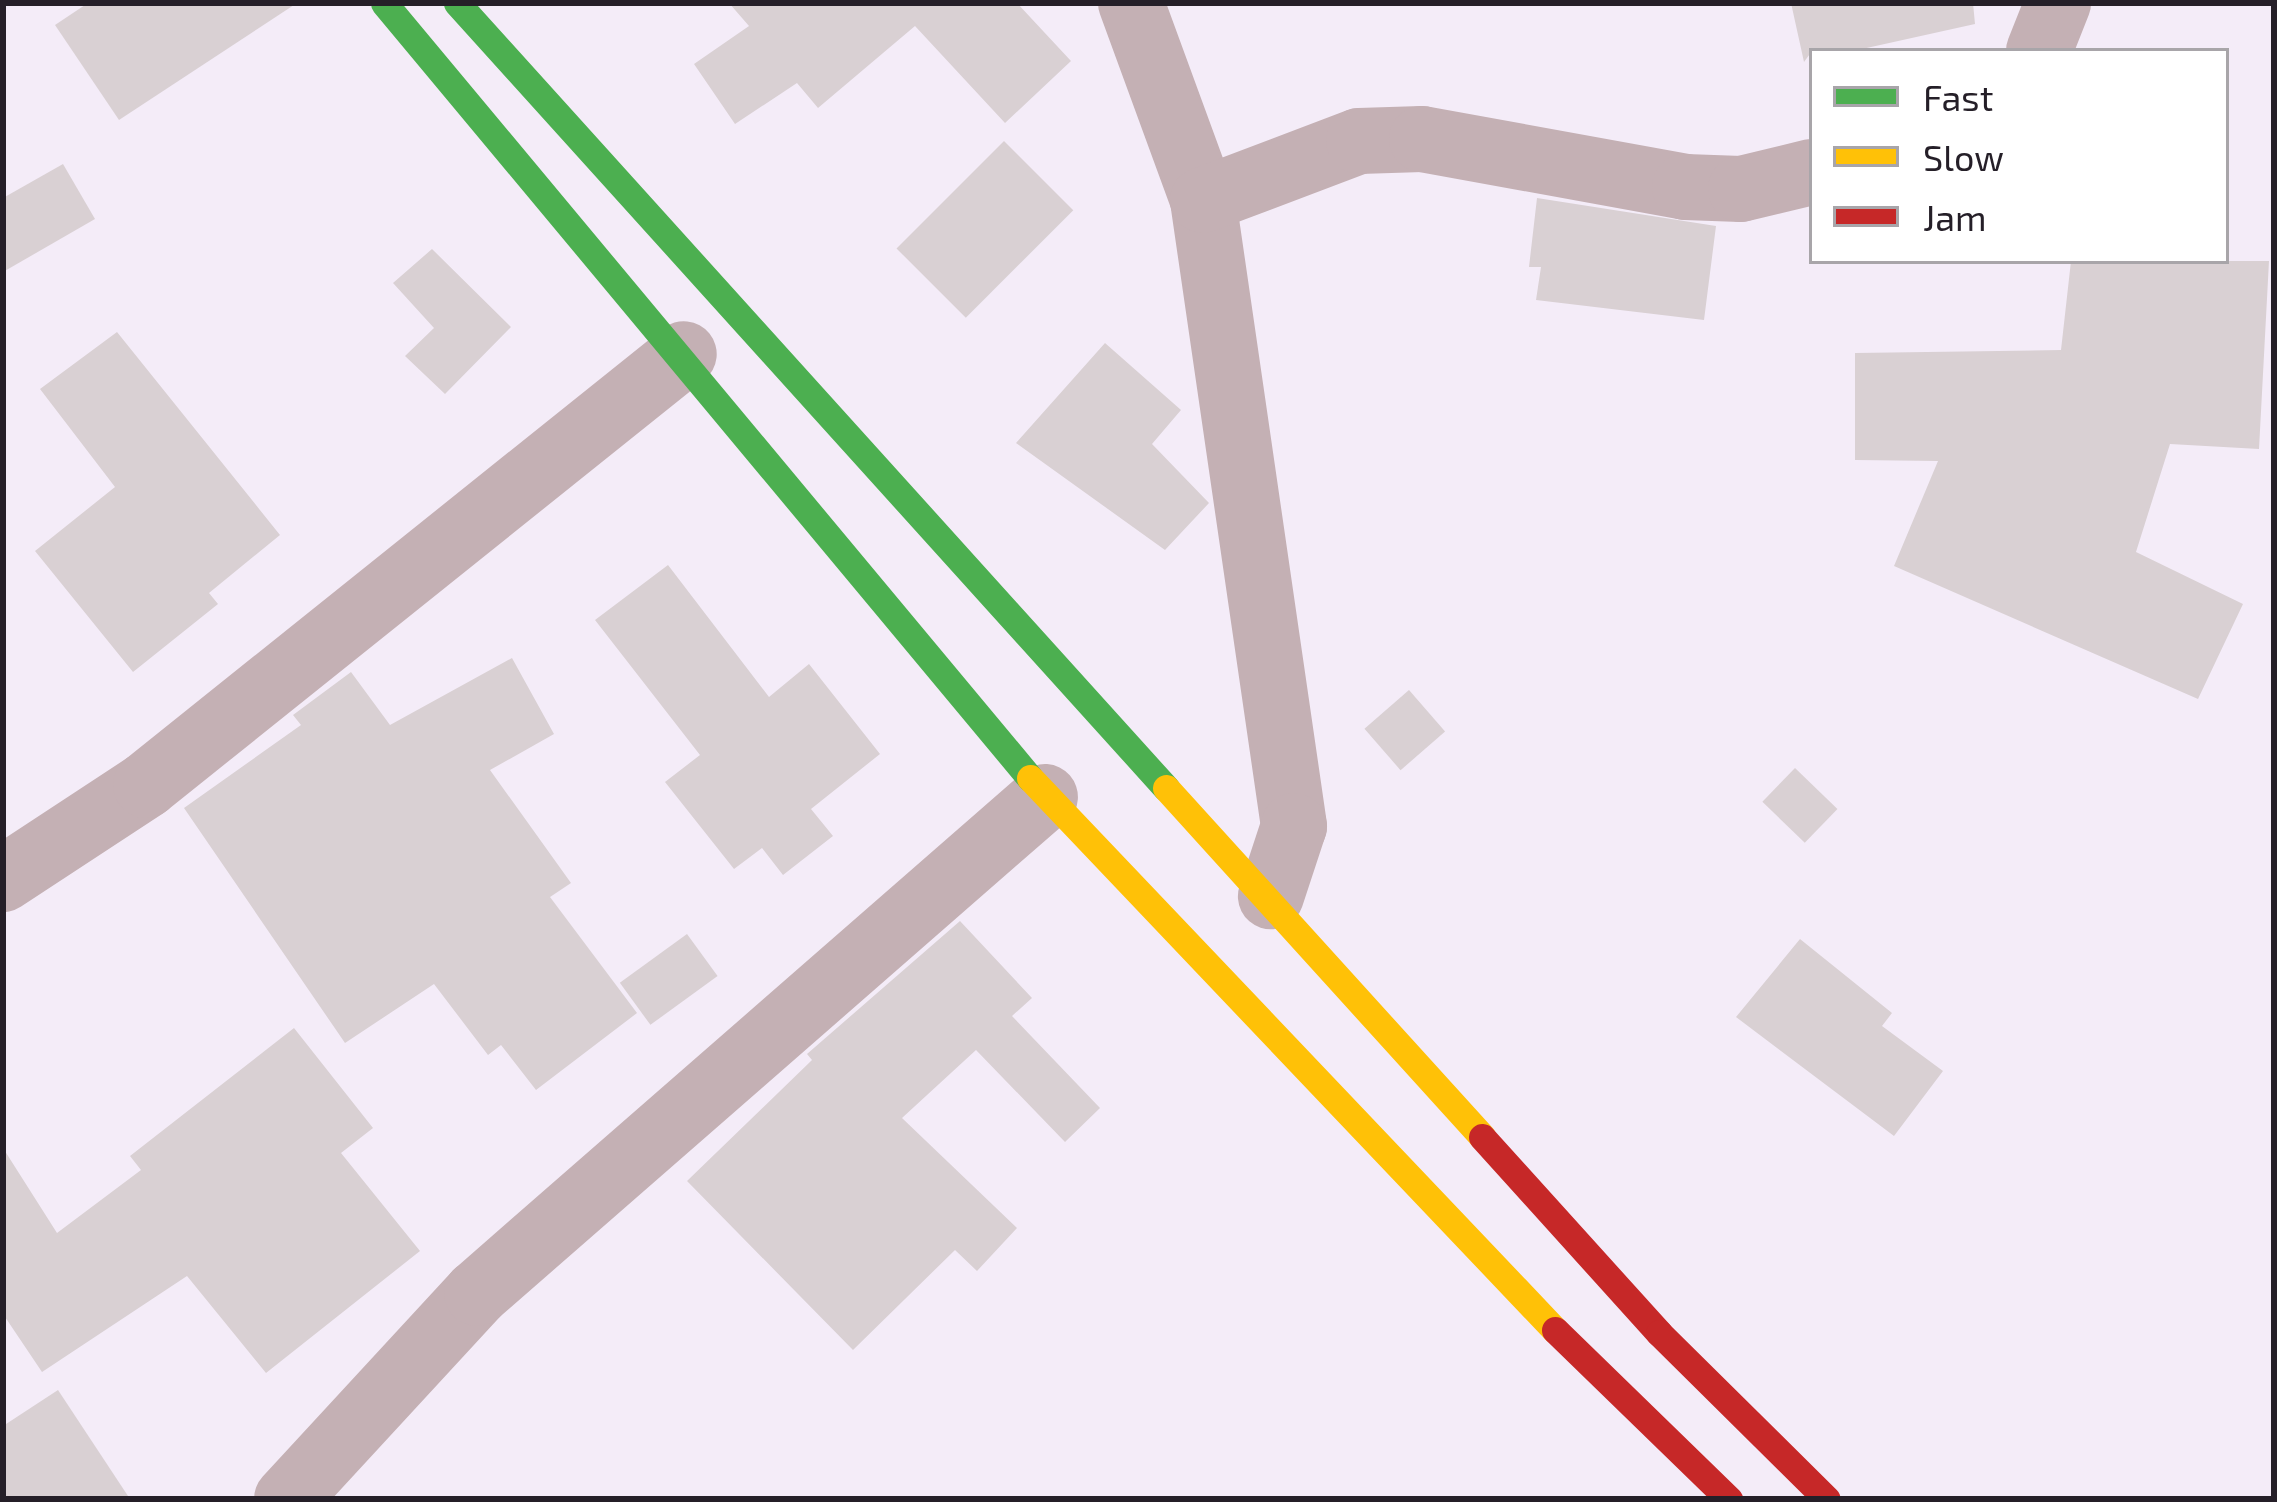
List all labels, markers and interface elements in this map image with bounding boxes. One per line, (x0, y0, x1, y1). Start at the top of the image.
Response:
legend (1809, 48, 2229, 264)
text: Fast (1923, 75, 1993, 118)
text: Slow (1923, 135, 2004, 178)
text: Jam (1923, 195, 1987, 238)

